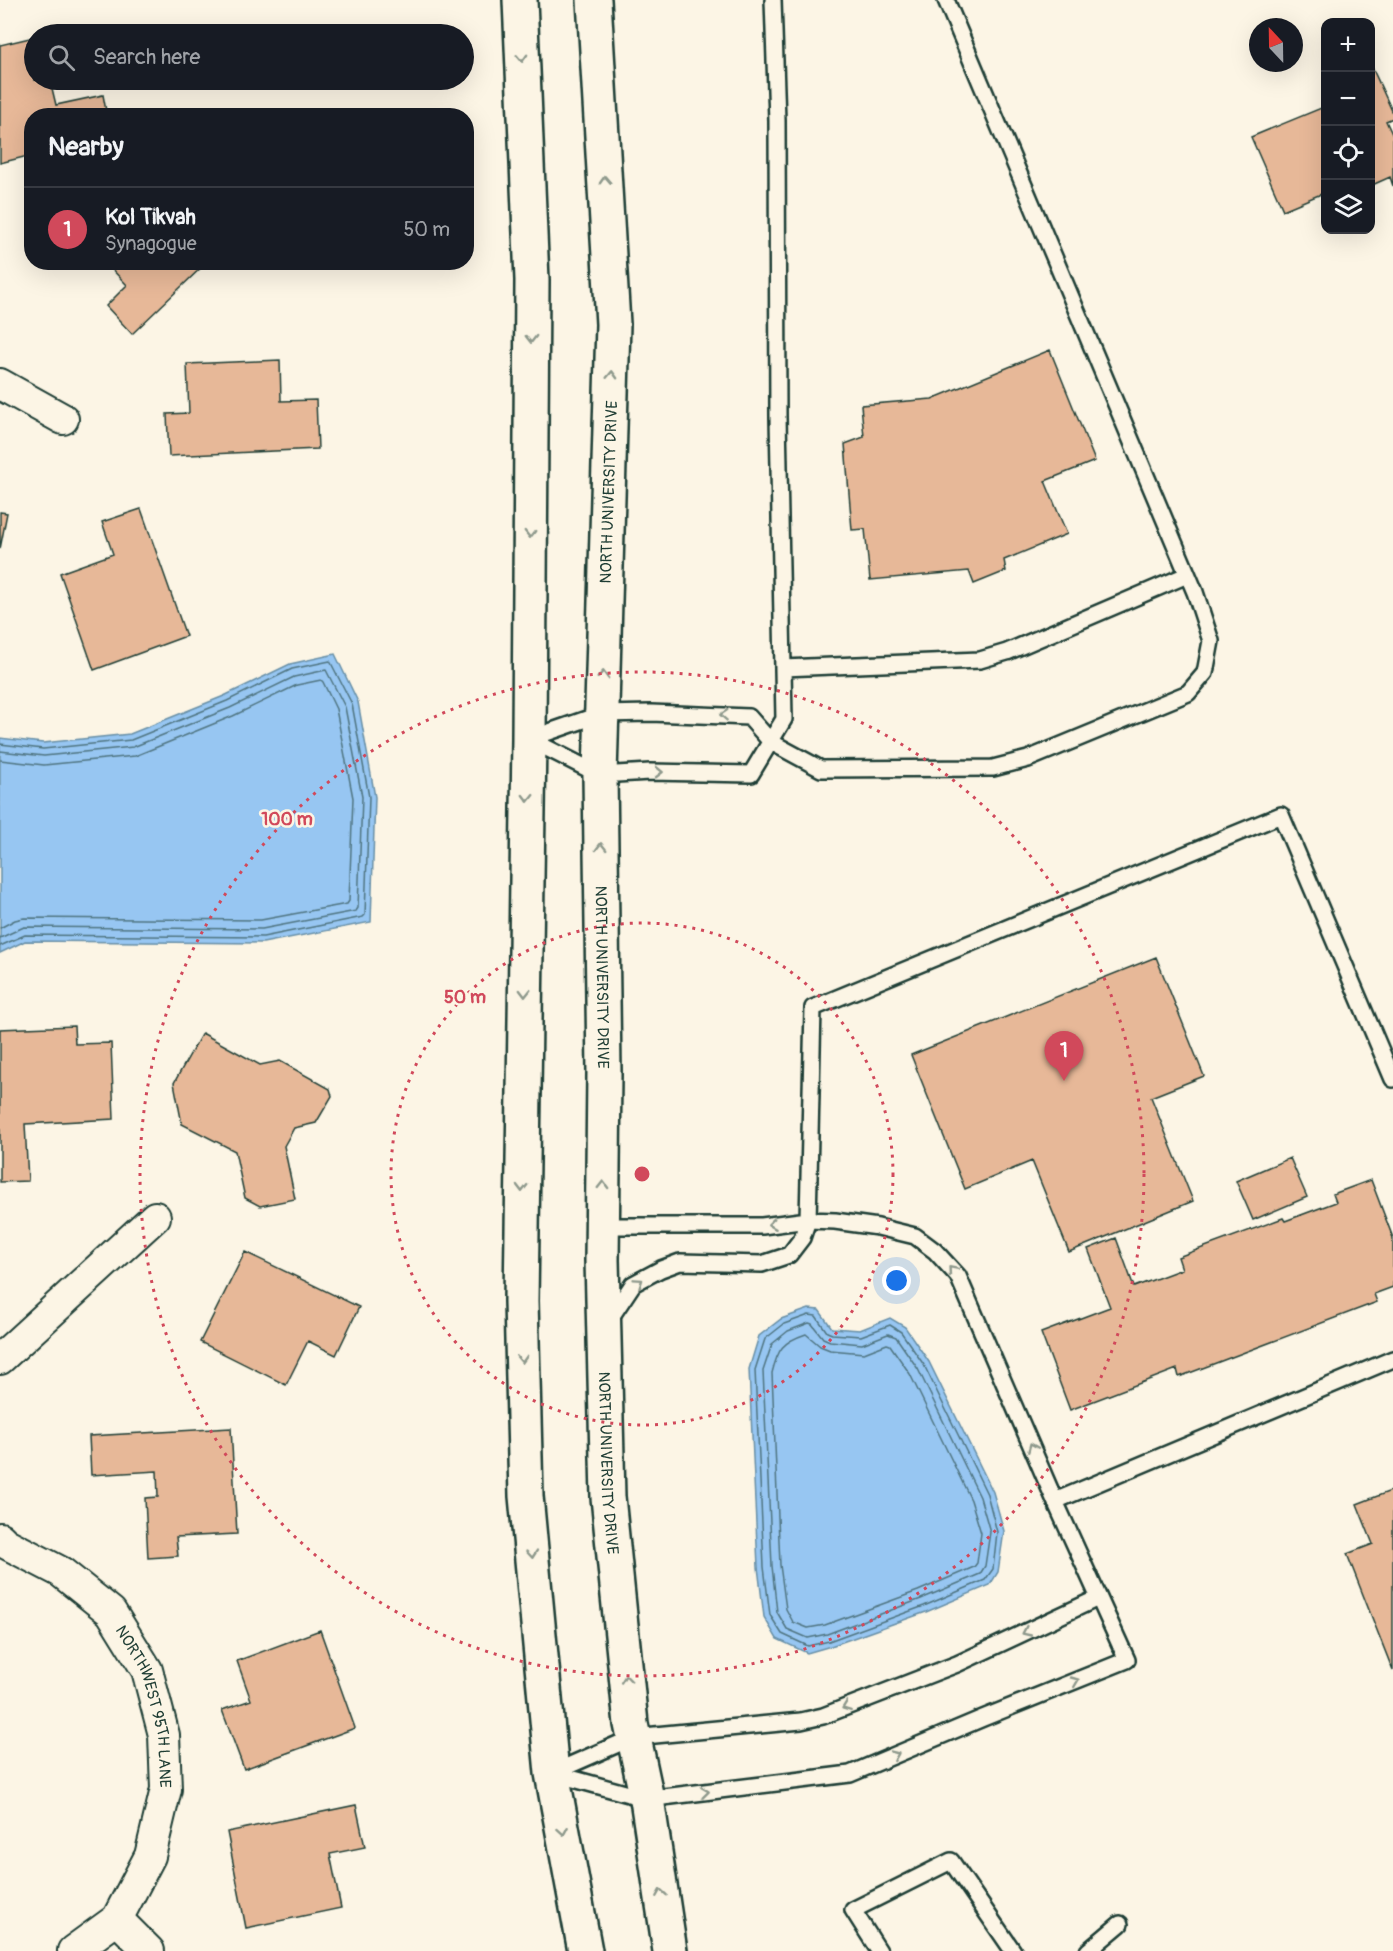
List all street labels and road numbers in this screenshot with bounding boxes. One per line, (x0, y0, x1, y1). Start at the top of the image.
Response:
street label: NORTH UNIVERSITY DRIVE (596, 400, 622, 584)
street label: NORTH UNIVERSITY DRIVE (590, 886, 613, 1069)
street label: NORTH UNIVERSITY DRIVE (594, 1371, 623, 1556)
street label: NORTHWEST 95TH LANE (111, 1622, 175, 1788)

